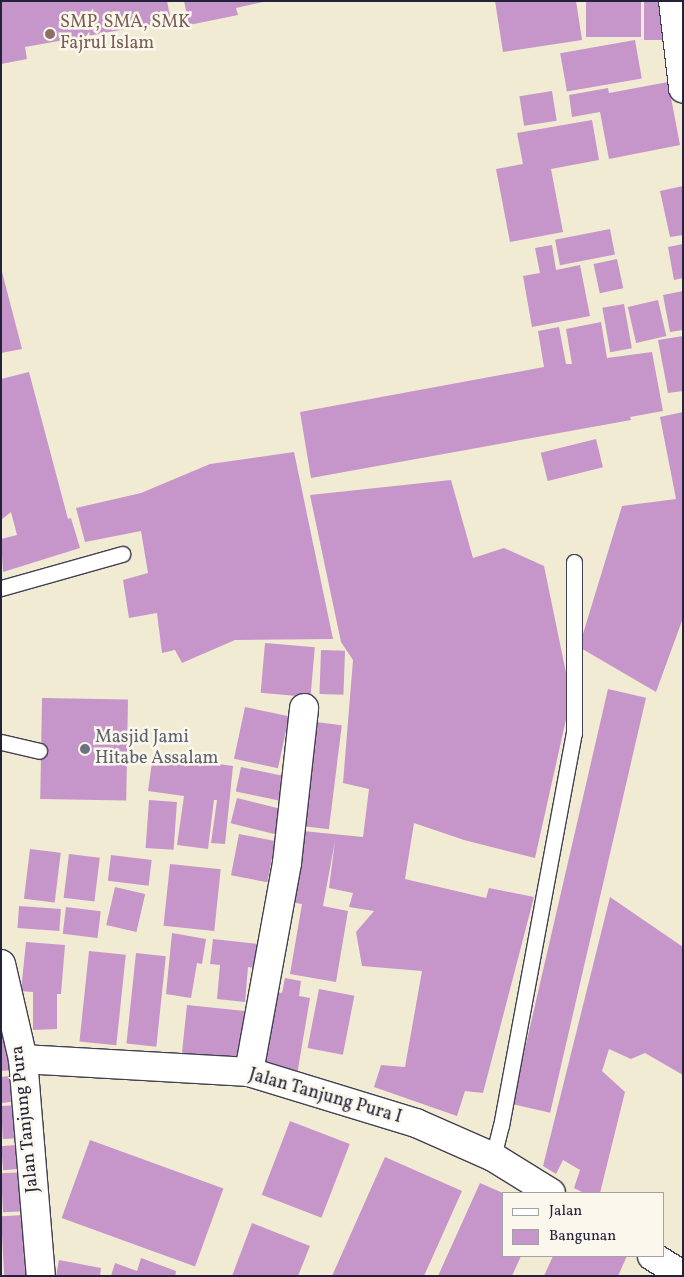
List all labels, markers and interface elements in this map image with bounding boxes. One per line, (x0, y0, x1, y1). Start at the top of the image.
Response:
place label: SMP, SMA, SMK Fajrul Islam (60, 13, 190, 56)
marker: SMP, SMA, SMK Fajrul Islam (44, 28, 56, 40)
place label: Masjid Jami Hitabe Assalam (95, 728, 219, 771)
marker: Masjid Jami Hitabe Assalam (79, 743, 91, 755)
street label: Jalan Tanjung Pura (7, 1044, 45, 1194)
street label: Jalan Tanjung Pura I (246, 1065, 404, 1129)
legend (502, 1192, 664, 1257)
text: Jalan (549, 1201, 582, 1222)
text: Bangunan (549, 1226, 616, 1247)

